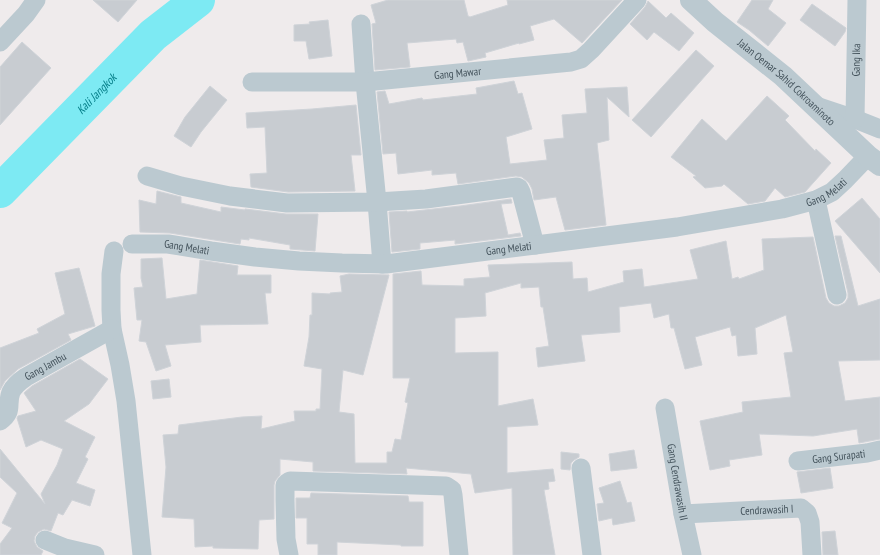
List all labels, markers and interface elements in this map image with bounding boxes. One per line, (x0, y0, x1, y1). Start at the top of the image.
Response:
street label: Jalan Oemar Sahid Cokroaminoto (734, 35, 838, 129)
street label: Gang Ika (849, 43, 863, 77)
street label: Gang Mawar (433, 64, 482, 82)
water label: Kali Jangkok (73, 69, 120, 117)
street label: Gang Melati (804, 175, 850, 209)
street label: Gang Melati (164, 237, 210, 258)
street label: Gang Melati (485, 239, 532, 258)
street label: Gang Jambu (22, 349, 69, 383)
street label: Gang Cendrawasih II (664, 443, 691, 522)
street label: Gang Surapati (811, 446, 866, 466)
street label: Cendrawasih I (740, 501, 794, 518)

